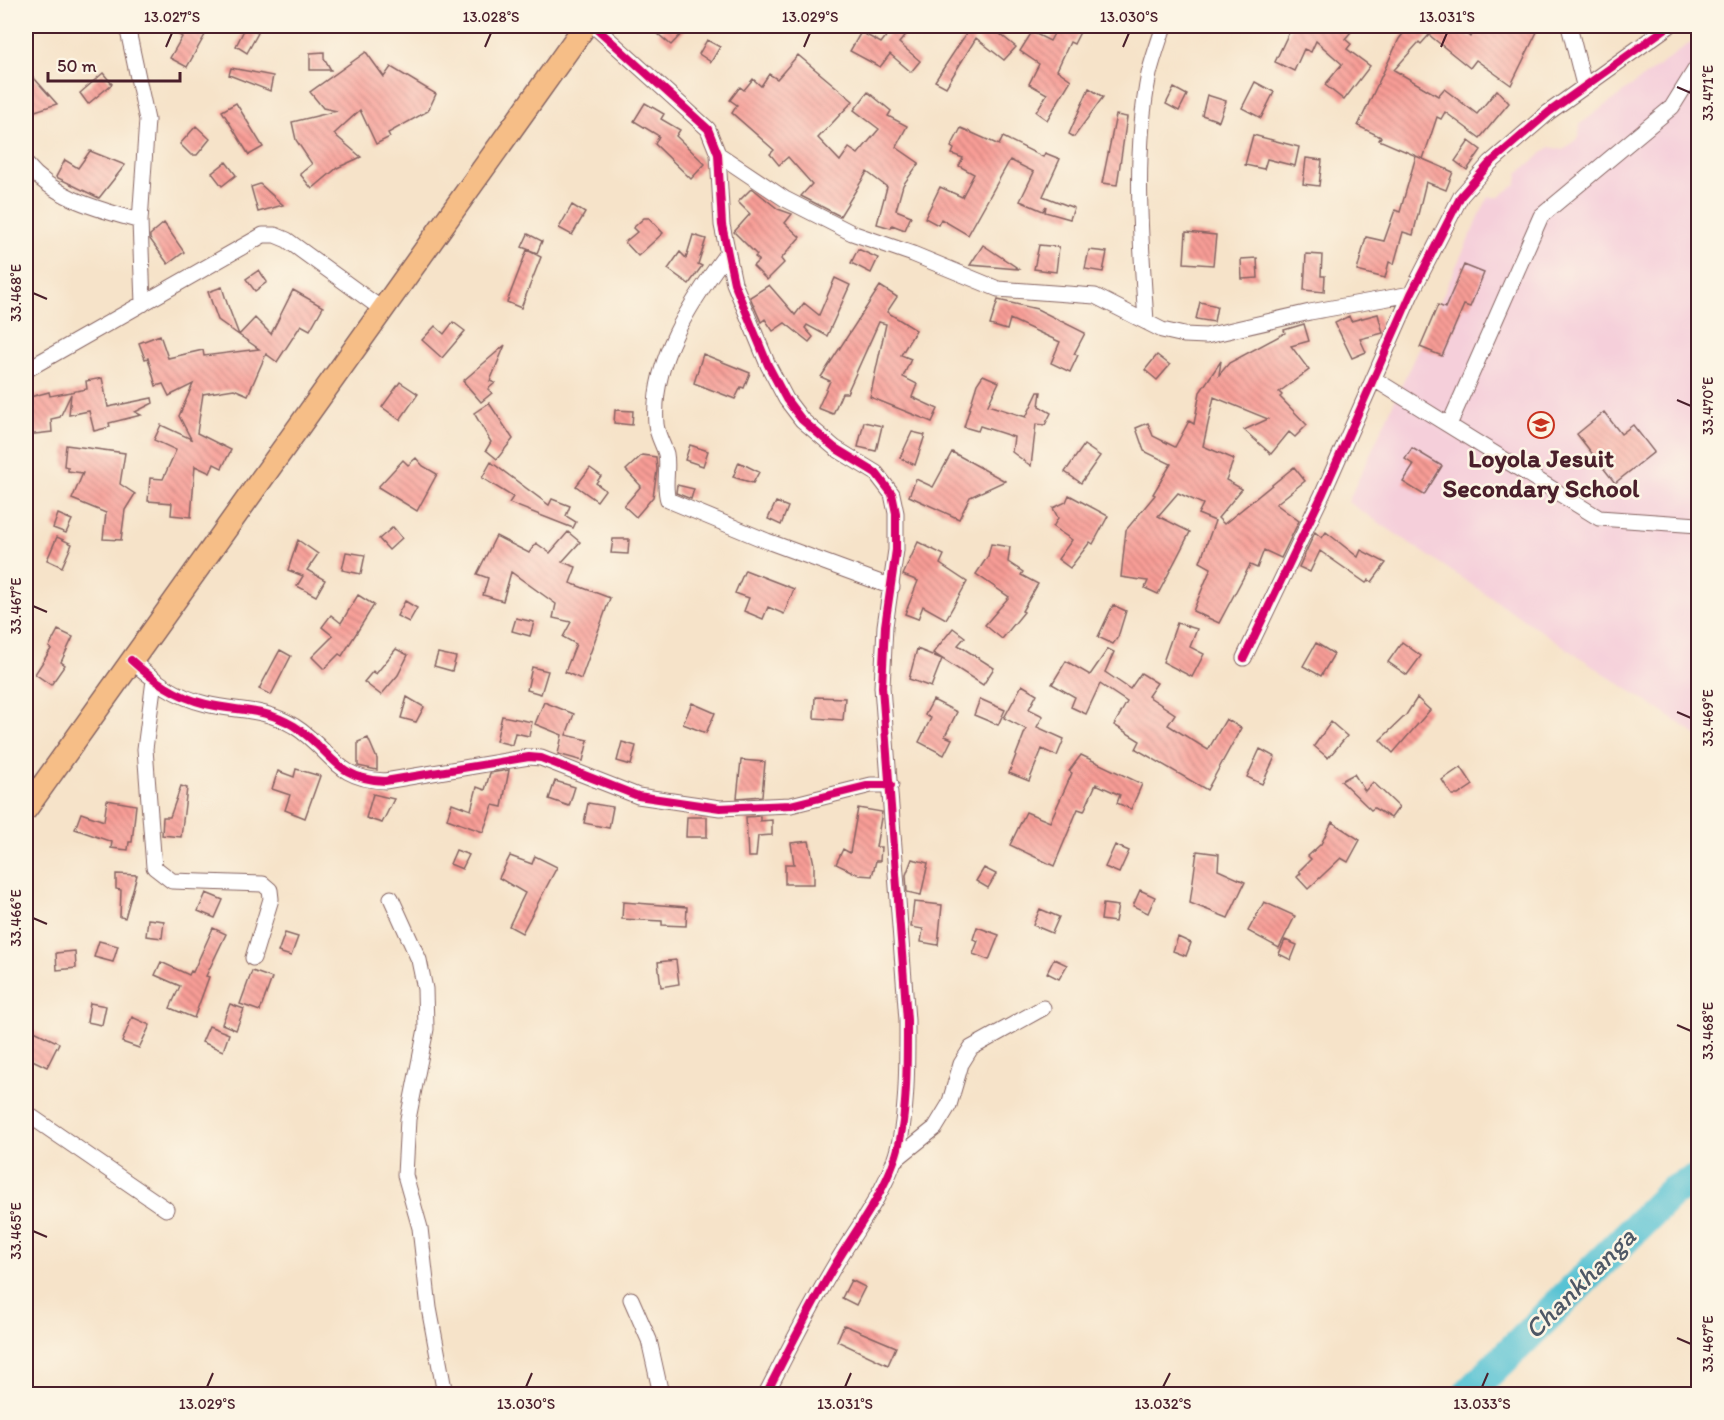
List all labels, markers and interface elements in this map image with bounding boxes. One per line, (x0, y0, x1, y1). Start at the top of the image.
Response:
text: 13.027°S (144, 8, 200, 26)
text: 13.028°S (462, 8, 520, 26)
text: 13.029°S (782, 8, 838, 26)
text: 13.030°S (1100, 8, 1158, 26)
text: 13.031°S (1419, 8, 1475, 26)
scale bar (48, 45, 180, 83)
text: 50 m (57, 55, 97, 77)
text: 33.471°E (1699, 65, 1717, 121)
text: 33.468°E (7, 264, 25, 322)
text: 33.470°E (1699, 377, 1717, 435)
school or university icon: Loyola Jesuit Secondary School (1526, 410, 1556, 440)
place label: Loyola Jesuit Secondary School (1443, 442, 1640, 504)
text: 33.467°E (7, 577, 25, 635)
text: 33.469°E (1699, 689, 1717, 747)
text: 33.466°E (7, 889, 25, 947)
text: 33.468°E (1699, 1002, 1717, 1060)
text: 33.465°E (7, 1202, 25, 1260)
water label: Chankhanga (1517, 1219, 1643, 1345)
text: 33.467°E (1699, 1315, 1717, 1373)
text: 13.029°S (179, 1395, 235, 1413)
text: 13.030°S (497, 1395, 555, 1413)
text: 13.031°S (817, 1395, 873, 1413)
text: 13.032°S (1135, 1395, 1192, 1413)
text: 13.033°S (1453, 1395, 1511, 1413)

